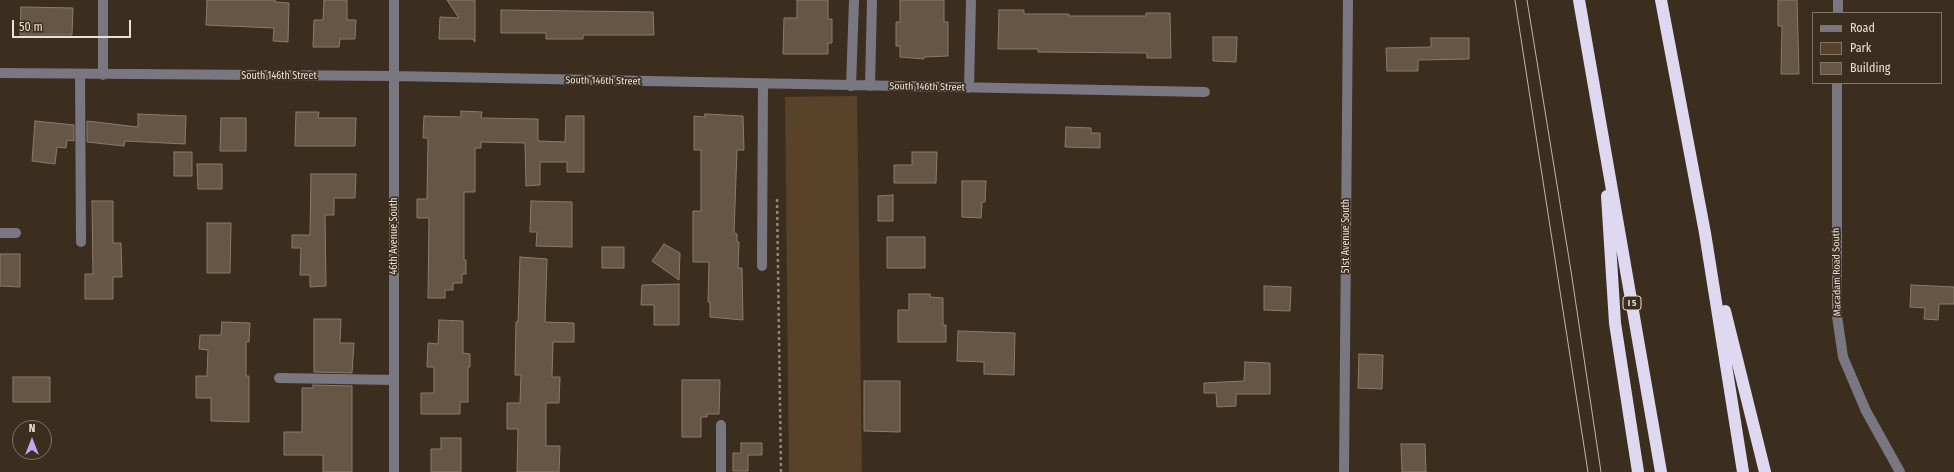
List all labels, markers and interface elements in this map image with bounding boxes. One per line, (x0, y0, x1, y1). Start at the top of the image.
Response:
scale bar (14, 12, 133, 38)
legend (1812, 12, 1942, 84)
text: 50 m (19, 20, 43, 34)
text: Road (1850, 21, 1875, 35)
text: Park (1850, 41, 1871, 55)
text: Building (1850, 61, 1890, 75)
street label: South 146th Street (241, 70, 317, 82)
street label: South 146th Street (565, 74, 641, 88)
street label: South 146th Street (889, 80, 965, 94)
street label: 46th Avenue South (388, 197, 400, 275)
street label: 51st Avenue South (1340, 199, 1352, 273)
street label: Macadam Road South (1830, 228, 1844, 316)
road number: I 5 (1623, 296, 1641, 310)
north arrow (12, 420, 52, 460)
text: N (29, 422, 35, 435)

